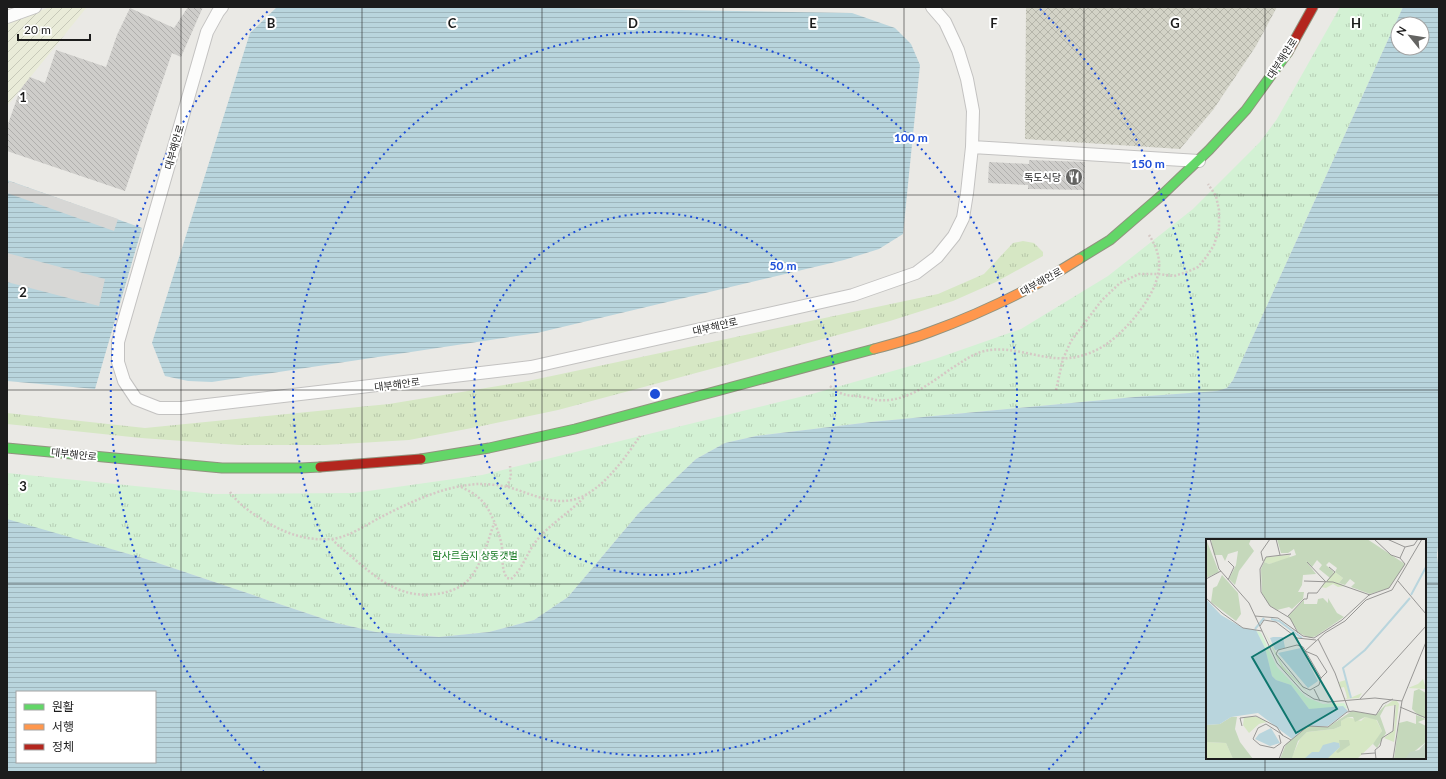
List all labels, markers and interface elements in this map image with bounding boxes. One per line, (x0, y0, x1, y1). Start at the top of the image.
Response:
text: B (267, 15, 276, 31)
text: C (448, 15, 457, 31)
text: D (628, 15, 638, 31)
text: E (809, 15, 817, 31)
text: F (990, 15, 998, 31)
text: G (1170, 15, 1180, 31)
text: H (1351, 15, 1361, 31)
scale bar (18, 16, 90, 42)
north arrow (1390, 16, 1430, 56)
text: 20 m (24, 22, 51, 37)
text: N (1393, 24, 1409, 38)
street label: 대부해안로 (1264, 35, 1300, 81)
text: 1 (19, 89, 27, 105)
street label: 대부해안로 (162, 123, 186, 171)
text: 100 m (894, 130, 928, 145)
text: 150 m (1131, 156, 1165, 171)
restaurant icon: 독도식당 (1064, 167, 1084, 187)
place label: 독도식당 (1024, 171, 1061, 183)
text: 50 m (770, 258, 796, 273)
street label: 대부해안로 (1018, 265, 1064, 297)
text: 2 (19, 284, 27, 300)
street label: 대부해안로 (691, 315, 739, 337)
street label: 대부해안로 (373, 375, 421, 393)
centre of rings (648, 387, 662, 401)
street label: 대부해안로 (50, 446, 98, 462)
text: 3 (19, 478, 27, 494)
inset map (1206, 539, 1426, 759)
park label: 람사르습지 상동갯벌 (432, 549, 518, 561)
legend (16, 691, 156, 763)
text: 원활 (52, 699, 74, 714)
text: 서행 (52, 719, 74, 734)
text: 정체 (52, 739, 74, 754)

